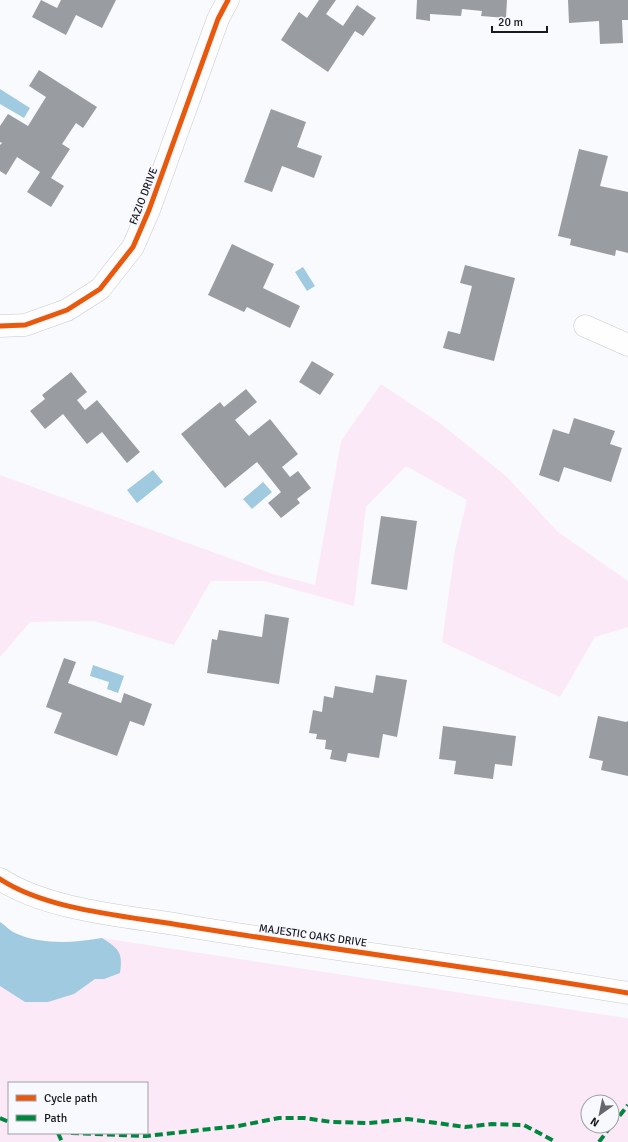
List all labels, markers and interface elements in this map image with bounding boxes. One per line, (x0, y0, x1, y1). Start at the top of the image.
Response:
scale bar (492, 8, 547, 34)
text: 20 m (498, 15, 523, 30)
street label: FAZIO DRIVE (127, 166, 160, 227)
street label: MAJESTIC OAKS DRIVE (258, 921, 368, 950)
legend (8, 1082, 148, 1134)
text: Cycle path (44, 1091, 97, 1106)
north arrow (580, 1094, 620, 1134)
text: Path (44, 1111, 67, 1126)
text: N (588, 1114, 602, 1130)

